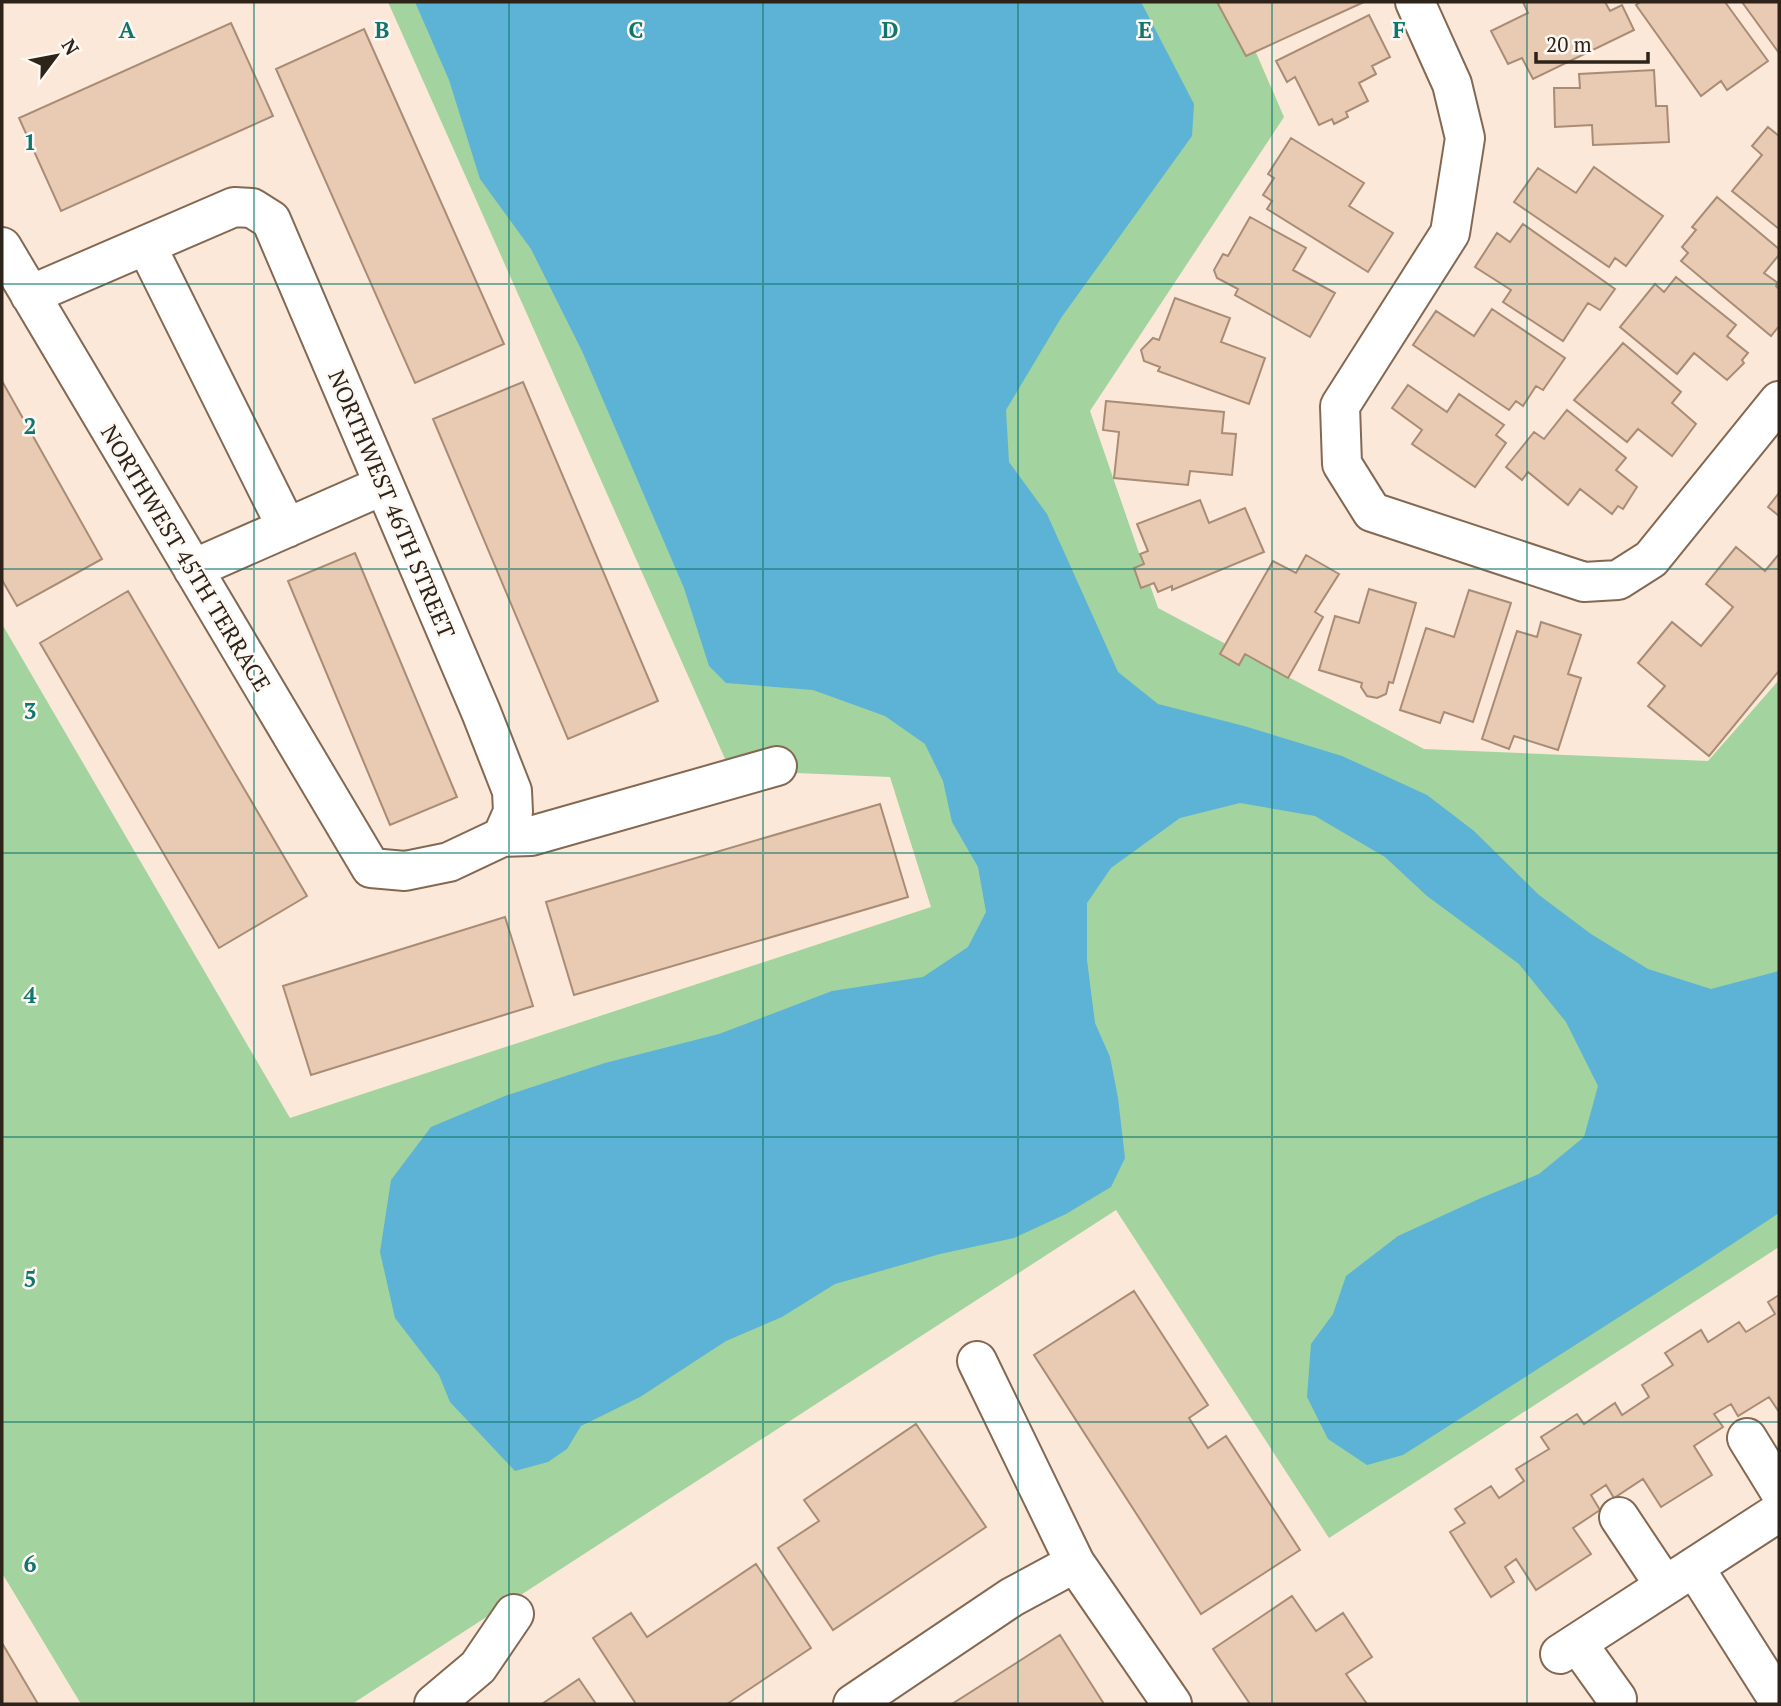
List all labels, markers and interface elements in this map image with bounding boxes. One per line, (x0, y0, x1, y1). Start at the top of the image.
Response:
text: A (119, 14, 136, 45)
text: B (375, 14, 390, 45)
text: C (629, 14, 644, 45)
text: D (882, 14, 899, 45)
text: E (1138, 14, 1152, 45)
text: F (1392, 14, 1406, 45)
north arrow (21, 21, 91, 91)
scale bar (1536, 21, 1648, 65)
text: 20 m (1546, 30, 1592, 58)
text: N (56, 34, 86, 60)
text: 1 (24, 126, 37, 157)
street label: NORTHWEST 46TH STREET (321, 365, 463, 643)
text: 2 (24, 410, 37, 441)
street label: NORTHWEST 45TH TERRACE (94, 419, 278, 697)
text: 3 (24, 695, 37, 726)
text: 4 (24, 979, 37, 1010)
text: 5 (24, 1263, 37, 1294)
text: 6 (24, 1548, 37, 1579)

